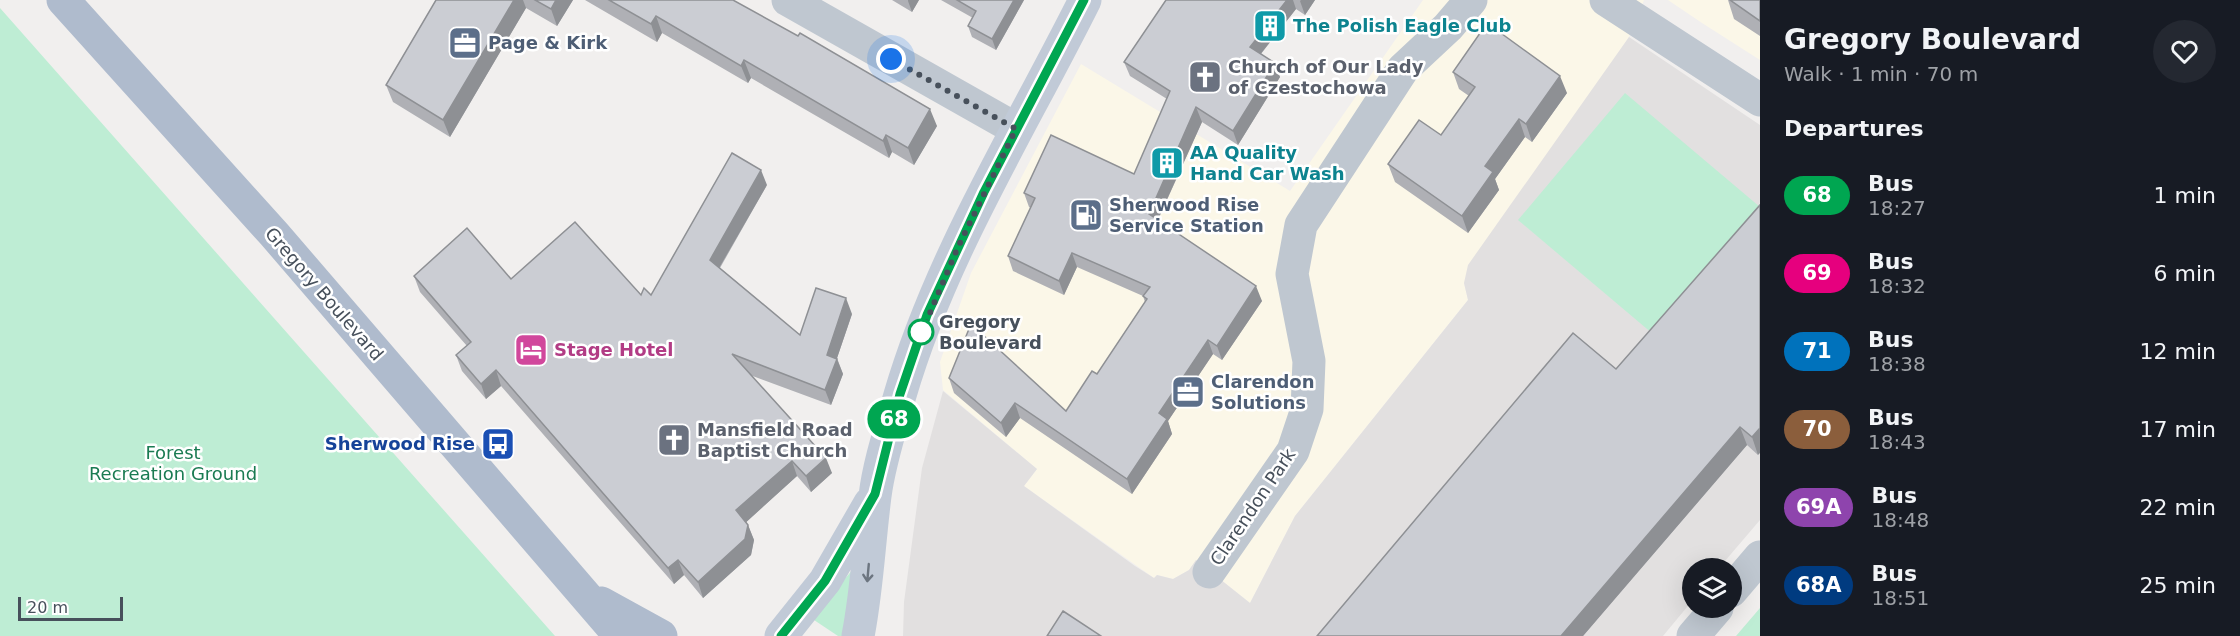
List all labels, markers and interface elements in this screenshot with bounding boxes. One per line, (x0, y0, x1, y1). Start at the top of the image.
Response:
building icon: The Polish Eagle Club (1252, 8, 1288, 44)
place label: The Polish Eagle Club (1293, 15, 1511, 36)
button: heart (2153, 20, 2216, 83)
text: Gregory Boulevard (1784, 23, 2081, 56)
office icon: Page & Kirk (447, 25, 483, 61)
place label: Page & Kirk (488, 32, 608, 53)
your location (876, 44, 906, 74)
place label: Church of Our Lady of Czestochowa (1228, 56, 1424, 98)
church icon: Church of Our Lady of Czestochowa (1187, 59, 1223, 95)
text: Walk · 1 min · 70 m (1784, 62, 1978, 86)
text: Departures (1784, 116, 1924, 141)
place label: AA Quality Hand Car Wash (1190, 142, 1345, 184)
building icon: AA Quality Hand Car Wash (1149, 145, 1185, 181)
text: Bus (1868, 171, 1914, 196)
text: 68 (1802, 183, 1832, 207)
text: 1 min (2154, 183, 2216, 208)
place label: Sherwood Rise Service Station (1109, 194, 1264, 236)
text: 18:27 (1868, 196, 1926, 220)
fuel station icon: Sherwood Rise Service Station (1068, 197, 1104, 233)
street label: Gregory Boulevard (261, 223, 388, 364)
text: Bus (1868, 249, 1914, 274)
text: 69 (1802, 261, 1832, 285)
text: 6 min (2154, 261, 2216, 286)
text: 18:32 (1868, 274, 1926, 298)
place label: Gregory Boulevard (939, 311, 1042, 353)
marker: Gregory Boulevard (908, 319, 934, 345)
text: Bus (1868, 327, 1914, 352)
hotel icon: Stage Hotel (513, 332, 549, 368)
place label: Stage Hotel (554, 339, 674, 360)
text: 71 (1802, 339, 1832, 363)
text: 12 min (2140, 339, 2216, 364)
text: 18:38 (1868, 352, 1926, 376)
place label: Clarendon Solutions (1211, 371, 1315, 413)
office icon: Clarendon Solutions (1170, 374, 1206, 410)
line badge: 68 (867, 400, 921, 438)
text: Bus (1868, 405, 1914, 430)
text: 68 (879, 407, 909, 431)
text: 70 (1802, 417, 1832, 441)
text: 17 min (2140, 417, 2216, 442)
place label: Mansfield Road Baptist Church (697, 419, 853, 461)
church icon: Mansfield Road Baptist Church (656, 422, 692, 458)
bus stop icon: Sherwood Rise (480, 426, 516, 462)
text: 18:43 (1868, 430, 1926, 454)
place label: Sherwood Rise (325, 433, 475, 454)
park label: Forest Recreation Ground (89, 442, 257, 484)
street label: Clarendon Park (1206, 444, 1300, 569)
text: Bus (1871, 483, 1917, 508)
text: 69A (1796, 495, 1841, 519)
text: 22 min (2140, 495, 2216, 520)
text: 18:48 (1871, 508, 1929, 532)
map controls (1682, 558, 1742, 618)
button: layers (1682, 558, 1742, 618)
text: Bus (1871, 561, 1917, 586)
one-way arrow (862, 562, 873, 582)
text: 68A (1796, 573, 1841, 597)
text: 25 min (2140, 573, 2216, 598)
text: 18:51 (1871, 586, 1929, 610)
scale bar (18, 594, 123, 622)
text: 20 m (27, 598, 68, 617)

